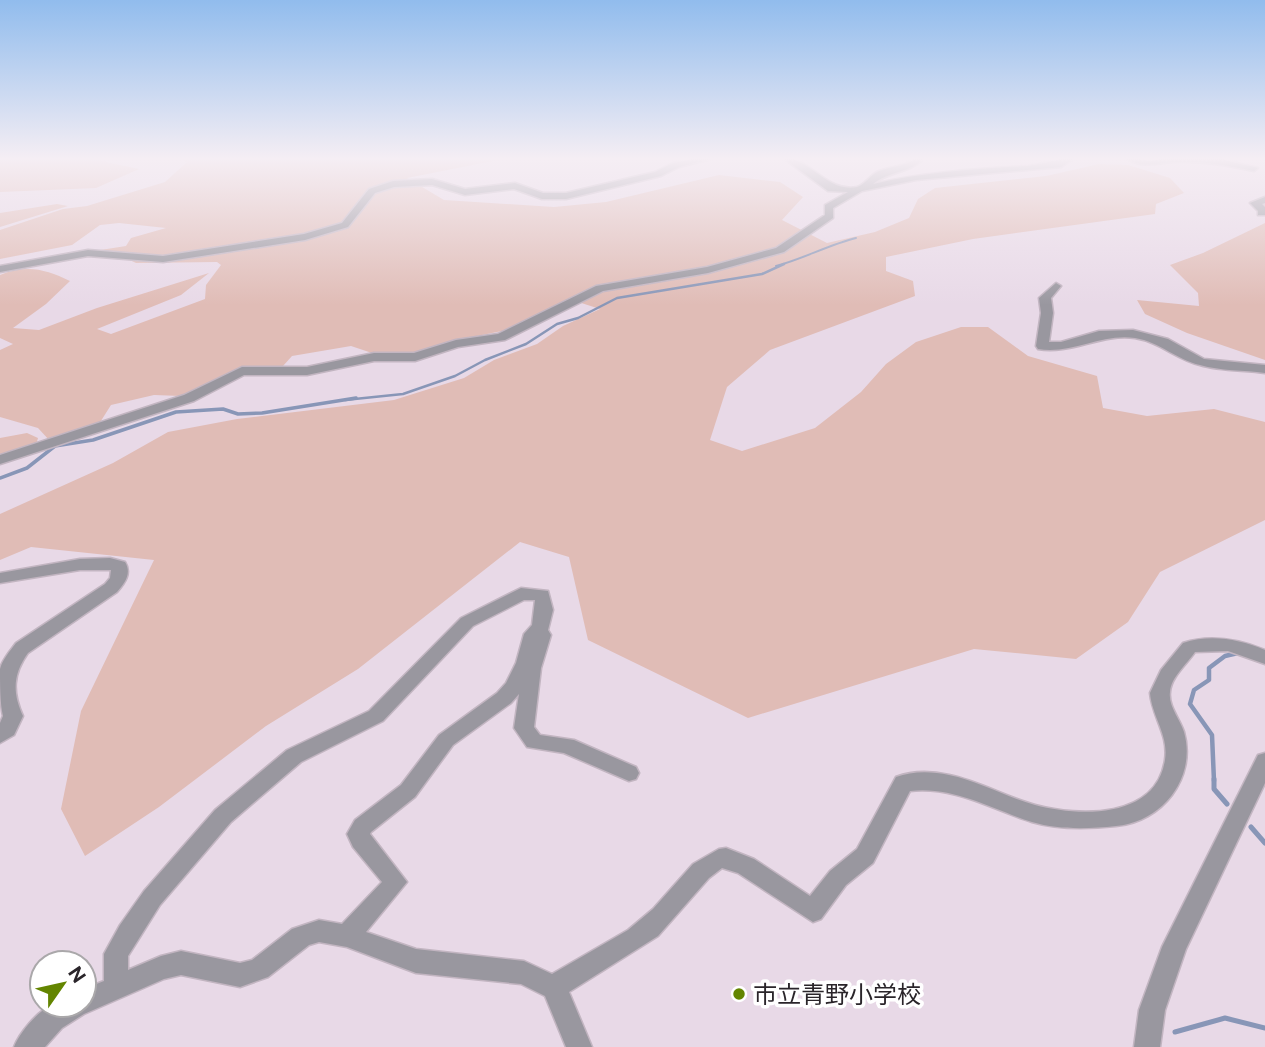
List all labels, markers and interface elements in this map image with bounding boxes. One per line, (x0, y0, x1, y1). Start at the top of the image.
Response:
north arrow (28, 949, 98, 1019)
text: N (64, 962, 90, 987)
place label: 市立青野小学校 (753, 980, 921, 1008)
marker: 市立青野小学校 (731, 986, 747, 1002)

